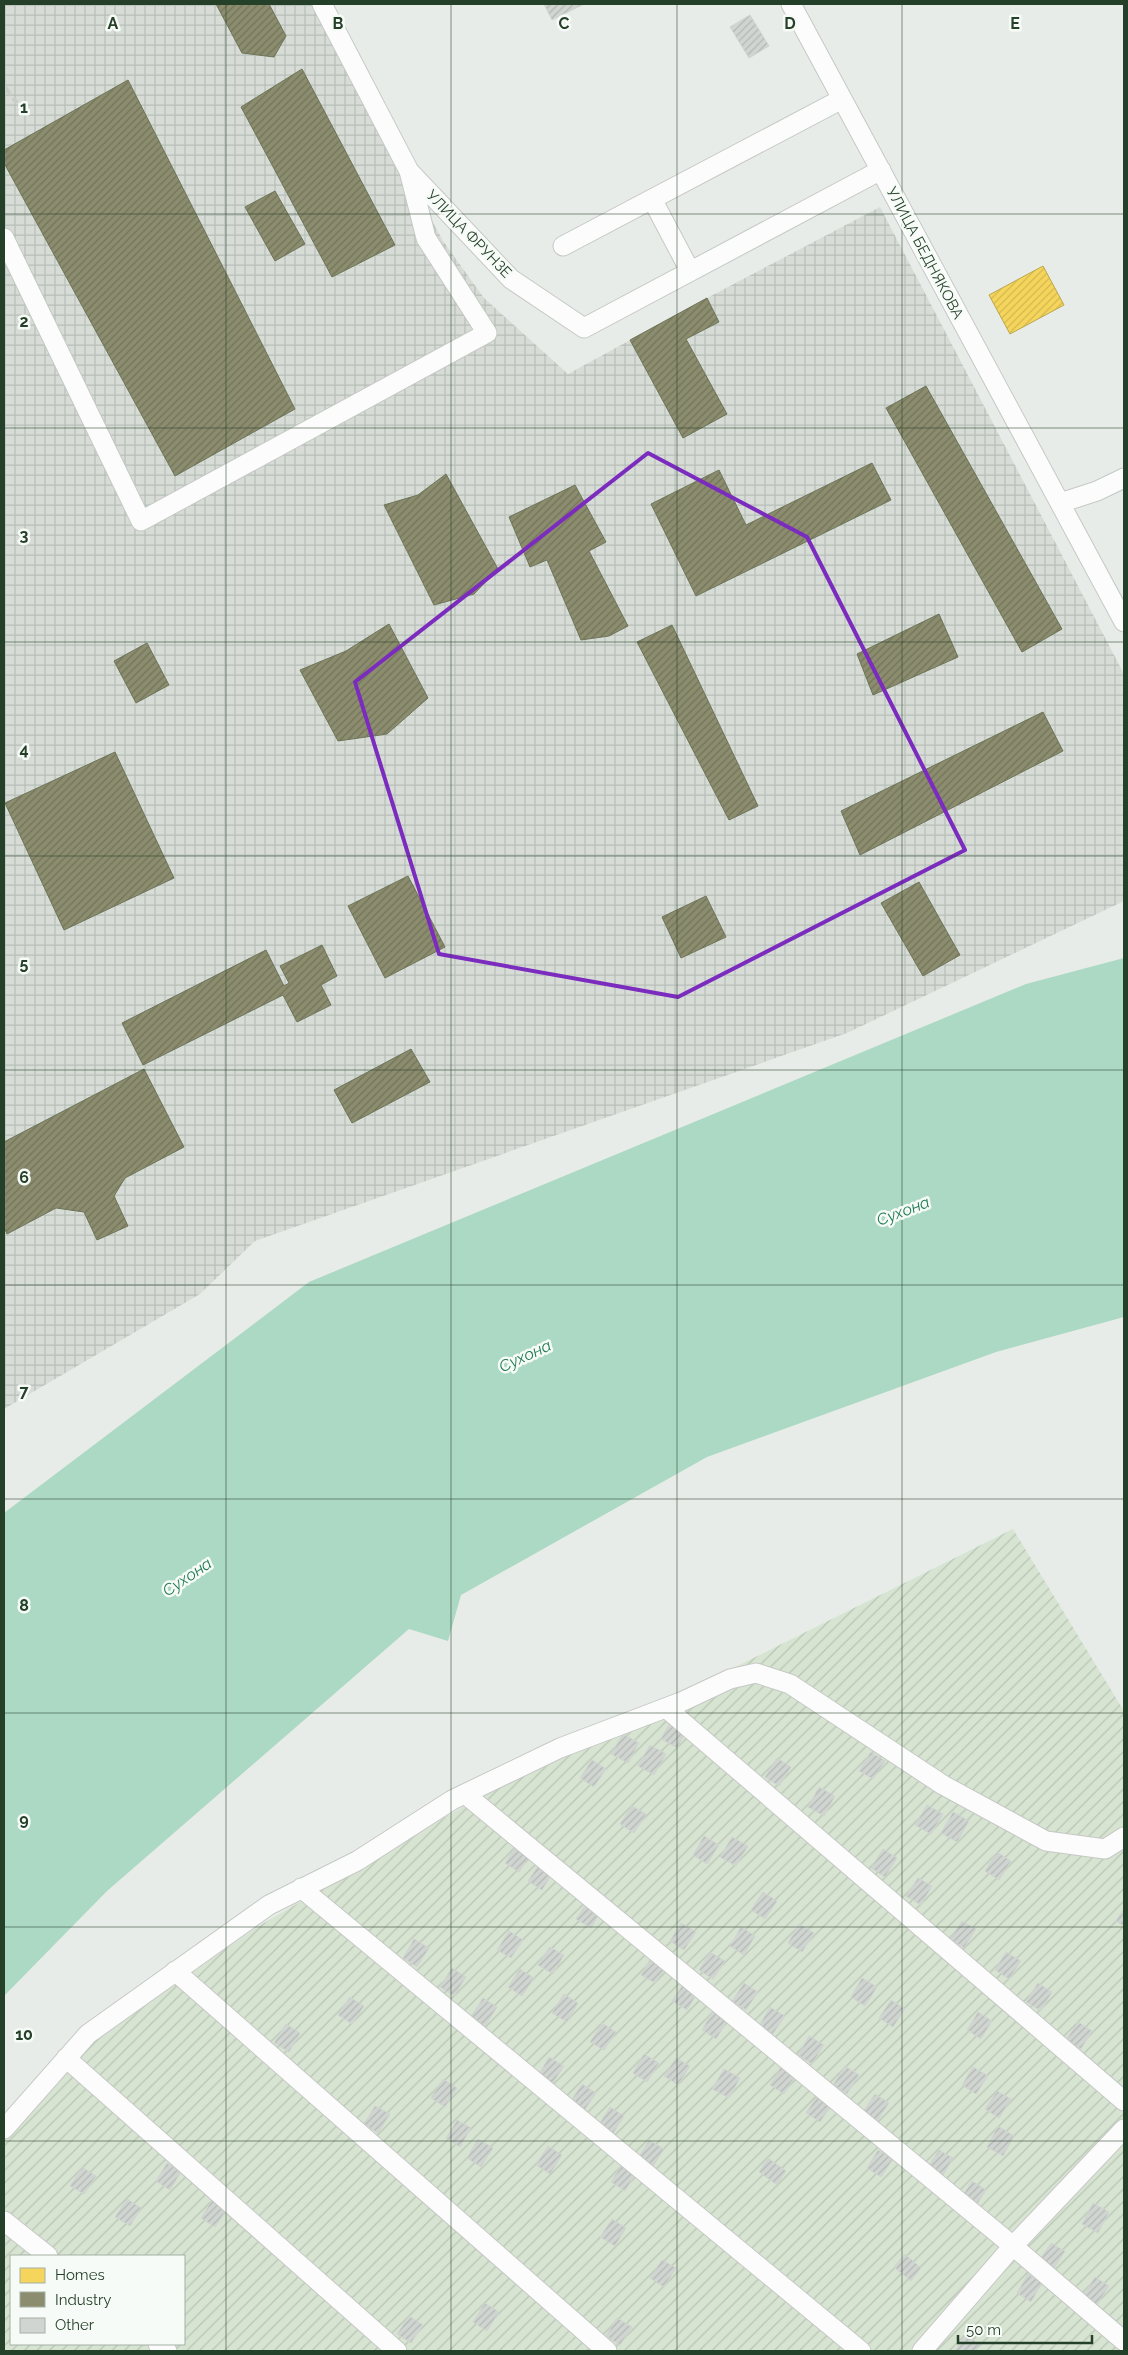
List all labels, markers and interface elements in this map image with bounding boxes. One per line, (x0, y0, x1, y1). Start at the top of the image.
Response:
text: A (108, 14, 119, 33)
text: B (333, 14, 344, 33)
text: C (559, 14, 570, 33)
text: D (784, 14, 796, 33)
text: E (1010, 14, 1020, 33)
text: 1 (20, 98, 28, 117)
street label: УЛИЦА БЕДНЯКОВА (883, 184, 967, 322)
street label: УЛИЦА ФРУНЗЕ (423, 186, 515, 282)
text: 2 (19, 312, 29, 331)
text: 3 (20, 526, 29, 545)
text: 4 (19, 740, 29, 759)
text: 5 (20, 954, 29, 973)
text: 6 (19, 1168, 29, 1187)
water label: Сухона (874, 1192, 933, 1230)
water label: Сухона (496, 1336, 554, 1376)
text: 7 (20, 1382, 29, 1401)
water label: Сухона (159, 1553, 216, 1600)
text: 8 (19, 1596, 29, 1615)
text: 9 (19, 1810, 29, 1829)
text: 10 (15, 2025, 33, 2044)
legend (10, 2255, 185, 2345)
text: Homes (55, 2266, 105, 2284)
text: Industry (55, 2291, 111, 2309)
scale bar (958, 2312, 1092, 2344)
text: Other (55, 2316, 95, 2334)
text: 50 m (966, 2321, 1001, 2339)

